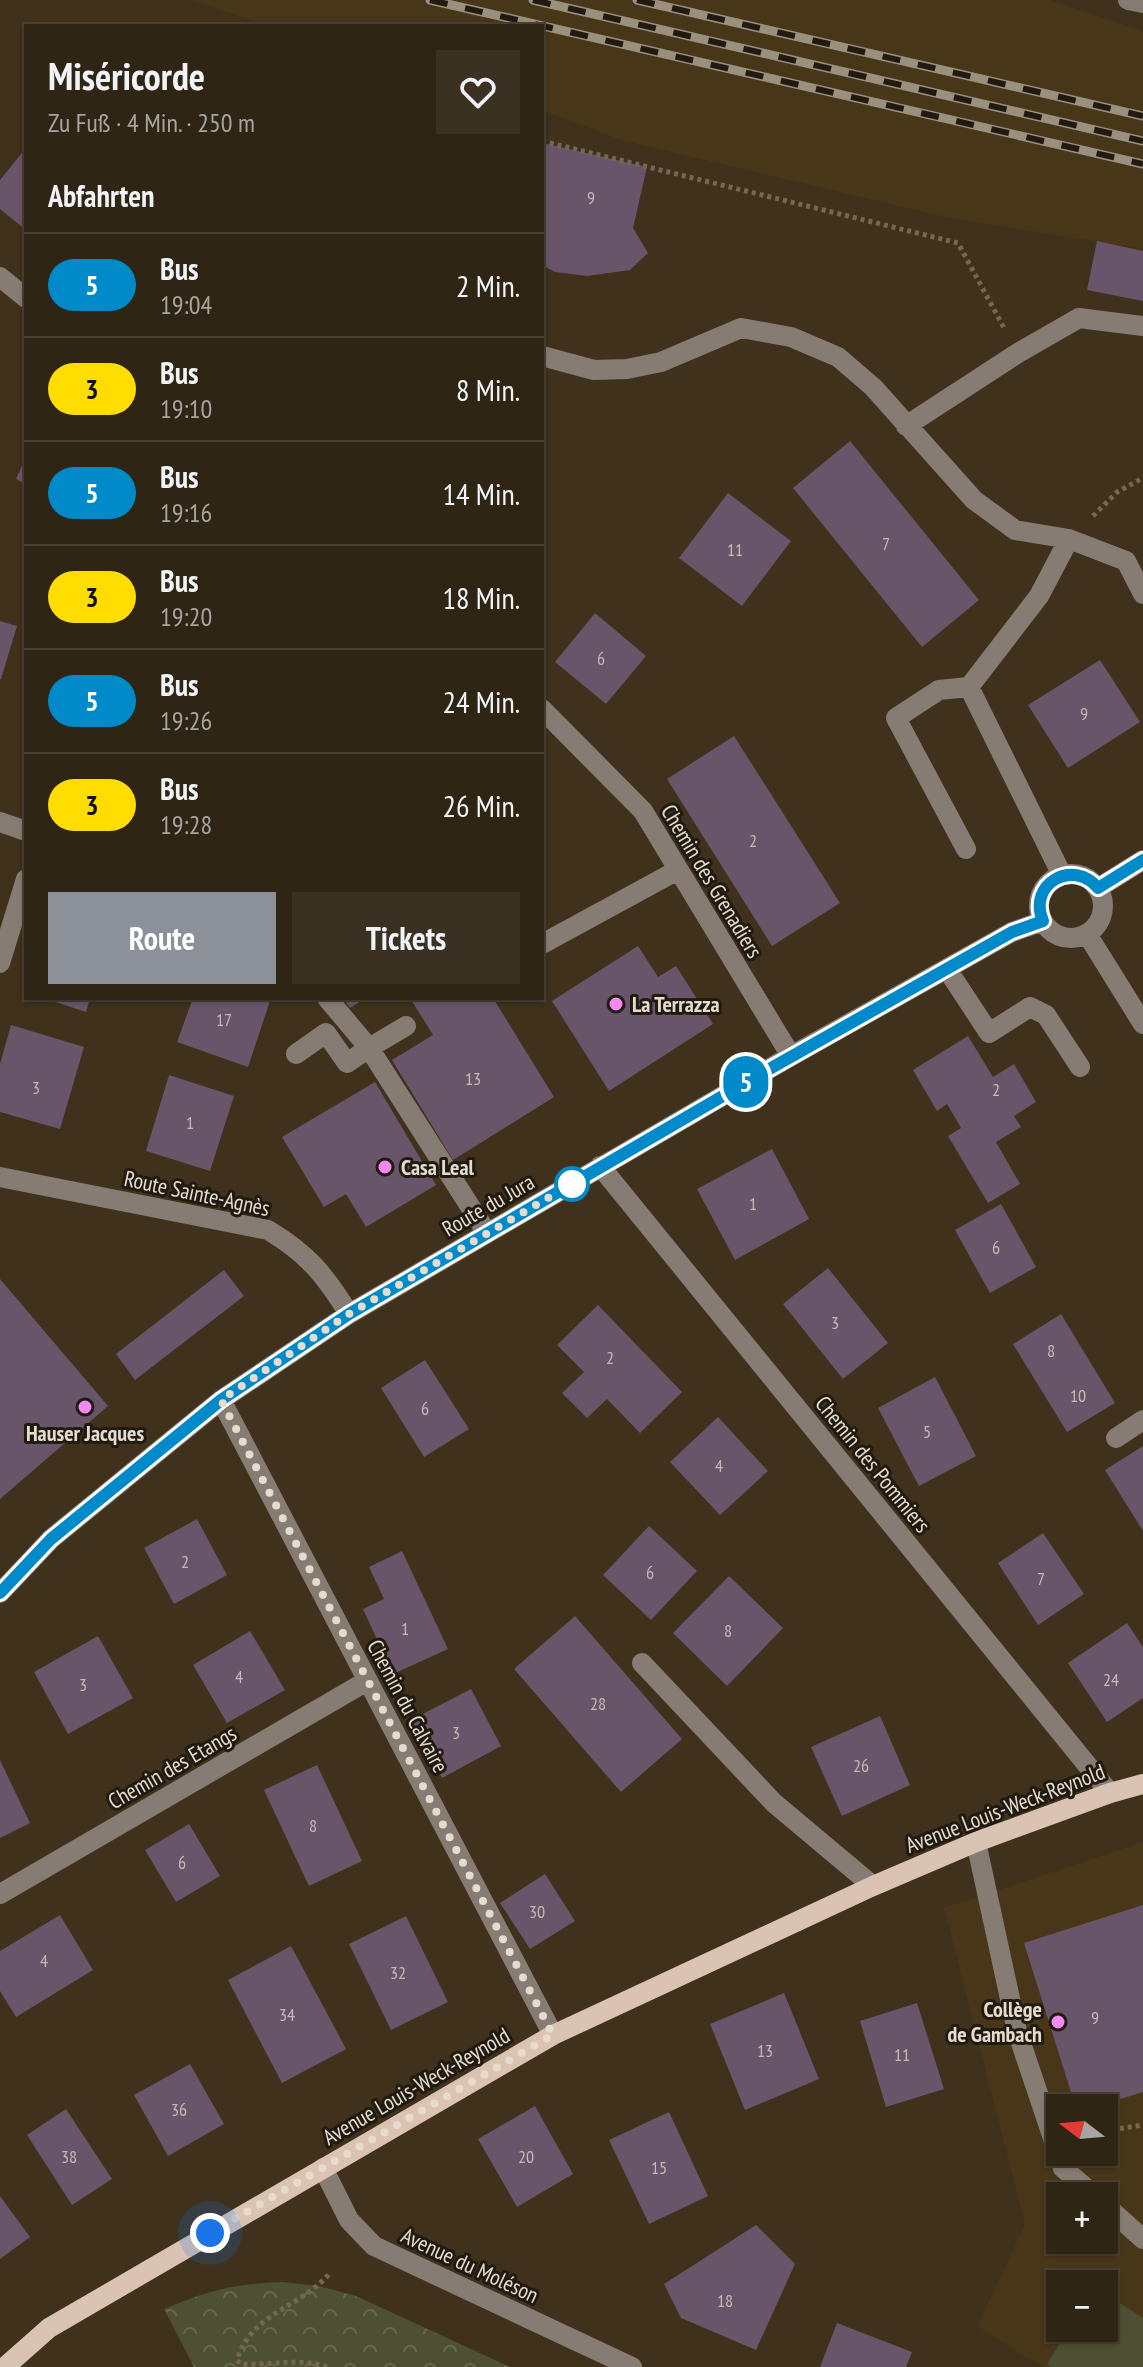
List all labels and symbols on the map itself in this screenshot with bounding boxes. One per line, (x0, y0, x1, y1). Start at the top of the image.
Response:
house number: 9 (587, 186, 595, 209)
house number: 7 (882, 532, 890, 555)
house number: 11 (727, 538, 743, 561)
house number: 6 (597, 647, 605, 670)
house number: 9 (1080, 702, 1088, 725)
street label: Chemin des Grenadiers (655, 799, 769, 963)
house number: 2 (749, 829, 757, 852)
place label: La Terrazza (632, 990, 720, 1018)
marker: La Terrazza (607, 995, 625, 1013)
house number: 17 (216, 1008, 232, 1031)
line badge: 5 (720, 1056, 772, 1108)
house number: 13 (465, 1067, 481, 1090)
house number: 3 (32, 1076, 40, 1099)
house number: 2 (992, 1078, 1000, 1101)
house number: 1 (186, 1111, 194, 1134)
place label: Casa Leal (401, 1153, 475, 1181)
marker: Casa Leal (376, 1158, 394, 1176)
street label: Route Sainte-Agnès (122, 1164, 272, 1222)
street label: Route du Jura (437, 1167, 539, 1243)
unlabelled marker (555, 1167, 589, 1201)
house number: 1 (749, 1192, 757, 1215)
house number: 6 (992, 1236, 1000, 1259)
house number: 3 (831, 1311, 839, 1334)
house number: 8 (1047, 1339, 1055, 1362)
house number: 2 (606, 1346, 614, 1369)
house number: 10 (1070, 1384, 1086, 1407)
street label: Chemin des Pommiers (809, 1390, 937, 1538)
house number: 6 (421, 1397, 429, 1420)
marker: Hauser Jacques (76, 1398, 94, 1416)
place label: Hauser Jacques (26, 1419, 144, 1447)
house number: 5 (923, 1420, 931, 1443)
house number: 4 (715, 1454, 723, 1477)
house number: 2 (181, 1550, 189, 1573)
house number: 6 (646, 1561, 654, 1584)
house number: 7 (1037, 1567, 1045, 1590)
house number: 1 (401, 1617, 409, 1640)
house number: 8 (724, 1619, 732, 1642)
street label: Chemin du Calvaire (361, 1635, 455, 1777)
house number: 4 (235, 1665, 243, 1688)
house number: 24 (1103, 1668, 1119, 1691)
house number: 3 (79, 1673, 87, 1696)
house number: 28 (590, 1692, 606, 1715)
street label: Chemin des Etangs (103, 1719, 241, 1815)
house number: 3 (452, 1721, 460, 1744)
house number: 26 (853, 1754, 869, 1777)
street label: Avenue Louis-Weck-Reynold (901, 1757, 1109, 1859)
house number: 8 (309, 1814, 317, 1837)
house number: 6 (178, 1851, 186, 1874)
house number: 30 (529, 1900, 545, 1923)
house number: 4 (40, 1949, 48, 1972)
house number: 32 (390, 1961, 406, 1984)
place label: Collège de Gambach (947, 1995, 1042, 2048)
house number: 34 (279, 2003, 295, 2026)
house number: 9 (1091, 2006, 1099, 2029)
marker: Collège de Gambach (1049, 2013, 1067, 2031)
street label: Avenue Louis-Weck-Reynold (317, 2021, 515, 2151)
house number: 13 (757, 2039, 773, 2062)
house number: 11 (894, 2043, 910, 2066)
north arrow (1046, 2094, 1118, 2166)
house number: 36 (171, 2098, 187, 2121)
house number: 38 (61, 2145, 77, 2168)
house number: 20 (518, 2145, 534, 2168)
house number: 15 (651, 2156, 667, 2179)
your location (190, 2213, 230, 2253)
street label: Avenue du Moléson (397, 2221, 543, 2309)
house number: 18 (717, 2289, 733, 2312)

